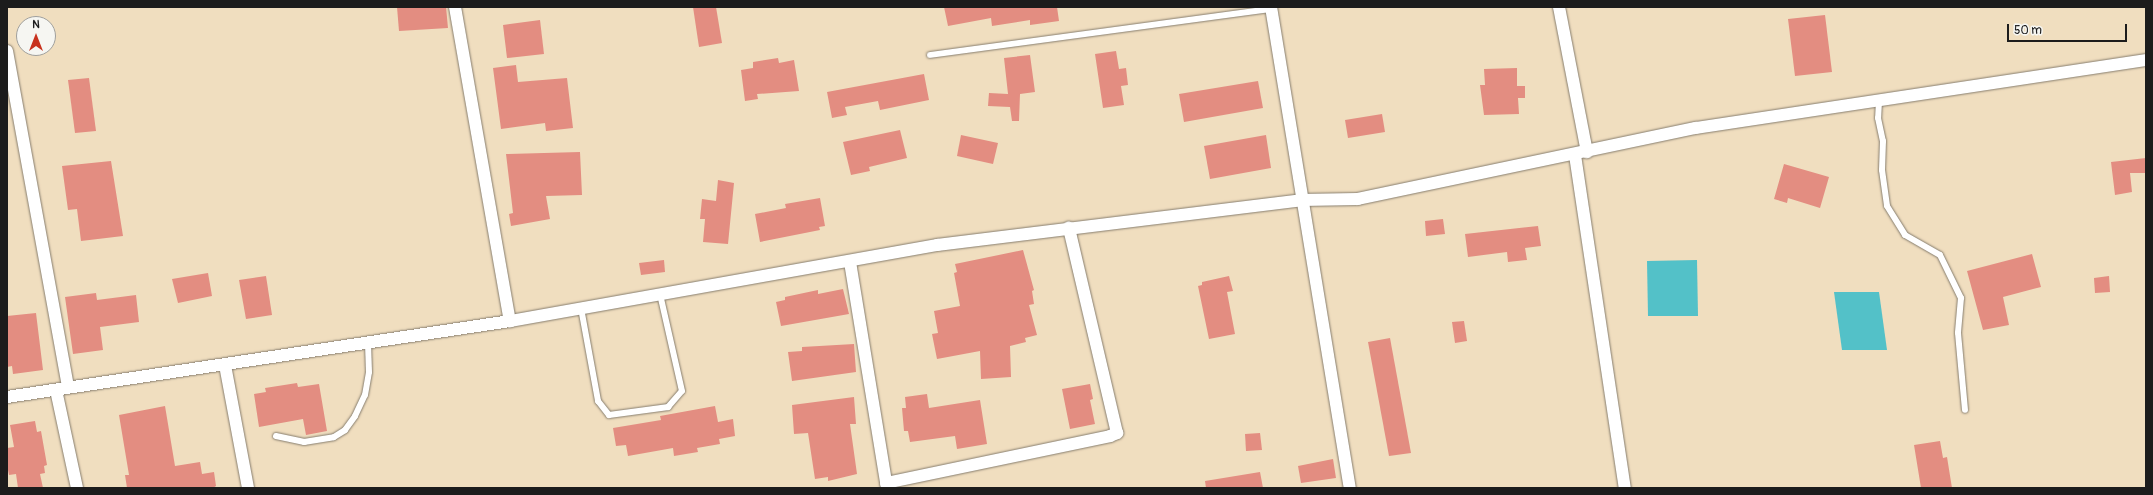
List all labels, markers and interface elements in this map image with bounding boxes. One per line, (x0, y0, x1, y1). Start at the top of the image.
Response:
north arrow (16, 16, 56, 56)
scale bar (2009, 16, 2129, 42)
text: N (32, 18, 40, 31)
text: 50 m (2014, 23, 2042, 38)

